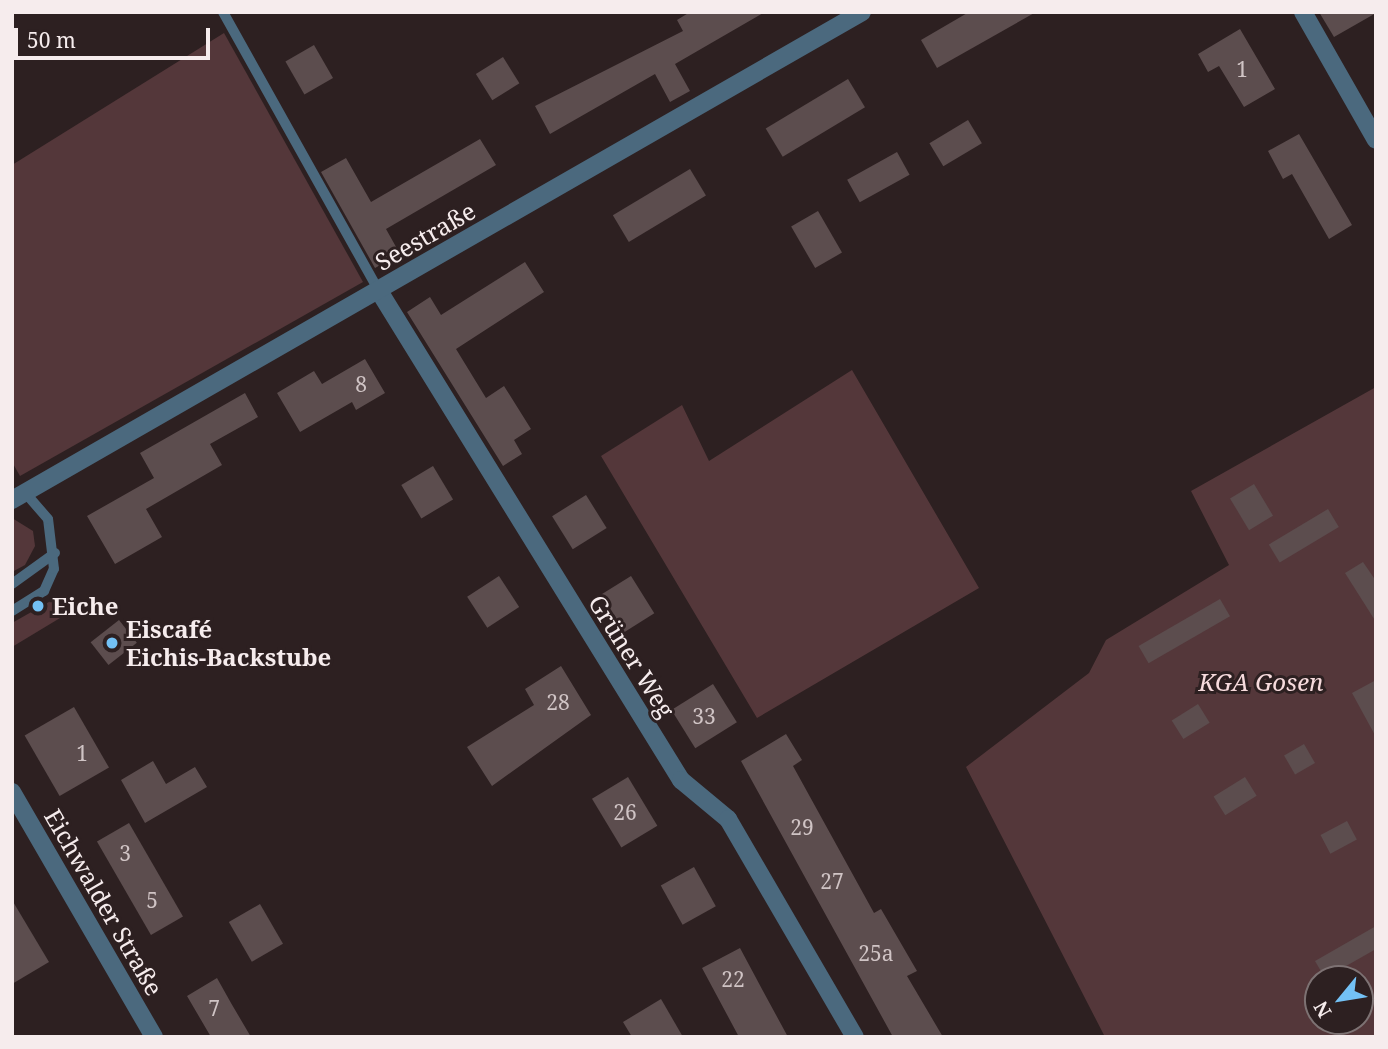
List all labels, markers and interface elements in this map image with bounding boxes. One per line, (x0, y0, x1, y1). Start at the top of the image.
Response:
scale bar (18, 14, 214, 58)
text: 50 m (27, 26, 76, 54)
house number: 1 (1236, 56, 1248, 82)
street label: Seestraße (370, 196, 480, 276)
house number: 8 (355, 371, 367, 397)
street label: Grüner Weg (583, 589, 681, 723)
place label: Eiche (52, 592, 119, 620)
marker: Eiche (30, 598, 46, 614)
place label: Eiscafé Eichis-Backstube (126, 615, 331, 671)
marker: Eiscafé Eichis-Backstube (104, 635, 120, 651)
park label: KGA Gosen (1199, 668, 1323, 696)
house number: 28 (546, 689, 570, 715)
house number: 33 (692, 703, 716, 729)
house number: 1 (76, 740, 88, 766)
house number: 26 (613, 799, 637, 825)
street label: Eichwalder Straße (39, 804, 169, 1000)
house number: 29 (790, 814, 814, 840)
house number: 3 (119, 840, 131, 866)
house number: 27 (820, 868, 844, 894)
house number: 5 (146, 887, 158, 913)
house number: 25a (858, 940, 894, 966)
north arrow (1304, 965, 1374, 1035)
house number: 22 (721, 966, 745, 992)
house number: 7 (208, 995, 220, 1021)
text: N (1308, 997, 1338, 1022)

